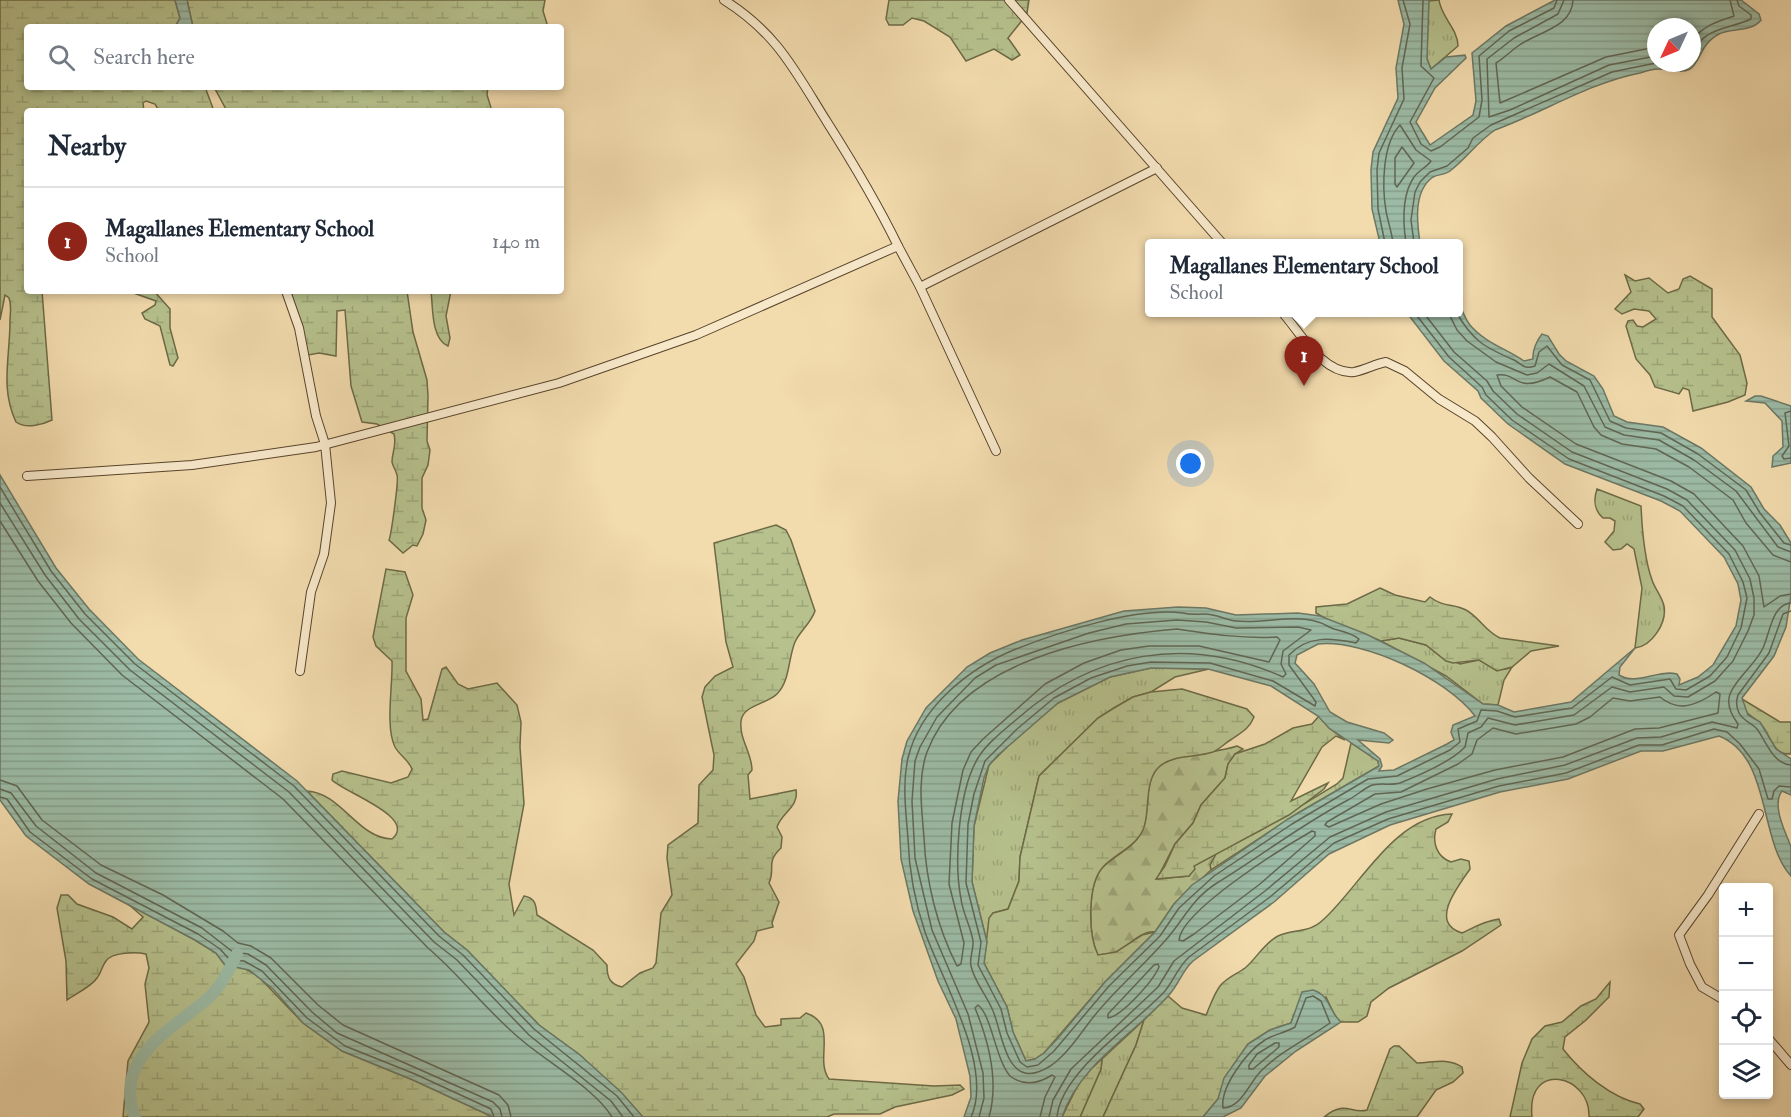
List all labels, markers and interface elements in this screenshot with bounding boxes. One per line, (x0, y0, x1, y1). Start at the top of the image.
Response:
north arrow (1647, 18, 1701, 72)
search box (24, 24, 564, 90)
icon: search (45, 41, 78, 74)
text: Search here (93, 43, 195, 71)
text: Nearby (48, 131, 126, 163)
text: Magallanes Elementary School (105, 215, 374, 243)
text: 1 (64, 229, 71, 254)
text: 140 m (492, 229, 540, 254)
popup (1145, 239, 1463, 317)
text: School (105, 243, 159, 268)
text: Magallanes Elementary School (1169, 252, 1439, 280)
text: School (1169, 280, 1223, 305)
pin: 1 (1284, 336, 1324, 386)
your location (1176, 449, 1205, 478)
map controls (1719, 883, 1773, 1099)
button: + (1719, 883, 1773, 937)
button: − (1719, 937, 1773, 991)
button: locate (1719, 991, 1773, 1045)
button: layers (1719, 1045, 1773, 1099)

